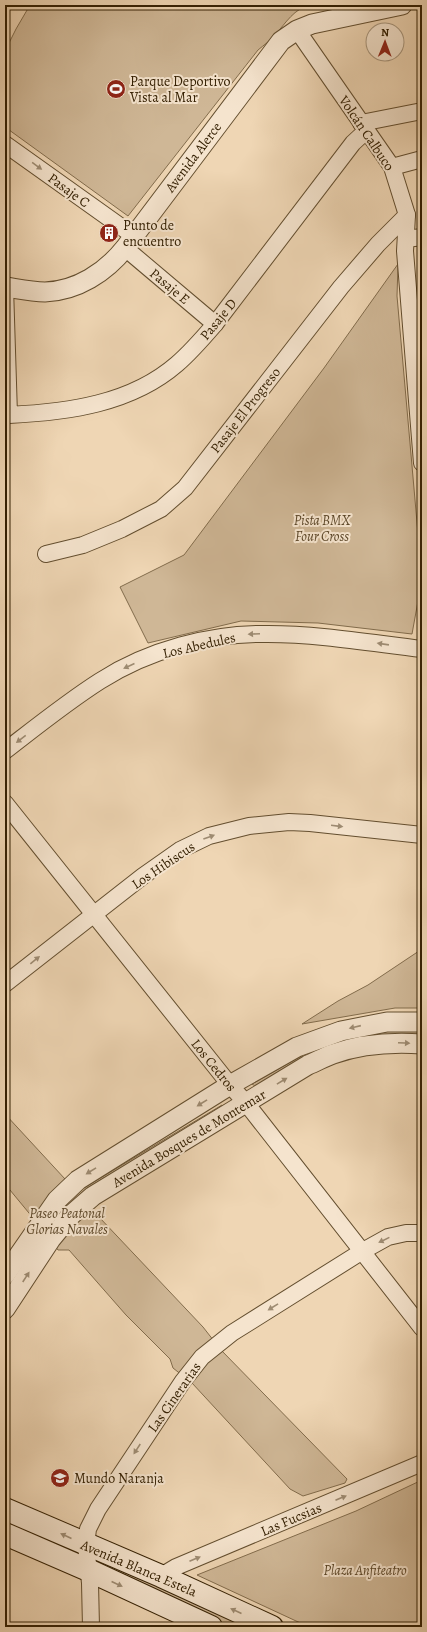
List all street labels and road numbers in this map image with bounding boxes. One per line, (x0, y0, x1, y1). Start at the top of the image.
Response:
street label: Volcán Calbuco (334, 91, 399, 175)
street label: Avenida Alerce (160, 118, 226, 197)
street label: Pasaje C (44, 169, 94, 212)
street label: Pasaje E (146, 264, 194, 309)
street label: Pasaje D (196, 294, 241, 344)
street label: Pasaje El Progreso (206, 363, 285, 457)
street label: Los Abedules (161, 628, 237, 663)
street label: Los Hibiscus (128, 837, 199, 894)
street label: Los Cedros (187, 1035, 241, 1096)
street label: Avenida Bosques de Montemar (108, 1085, 270, 1192)
street label: Las Cinerarias (143, 1358, 206, 1436)
street label: Las Fucsias (258, 1498, 325, 1541)
street label: Avenida Blanca Estela (77, 1535, 200, 1602)

